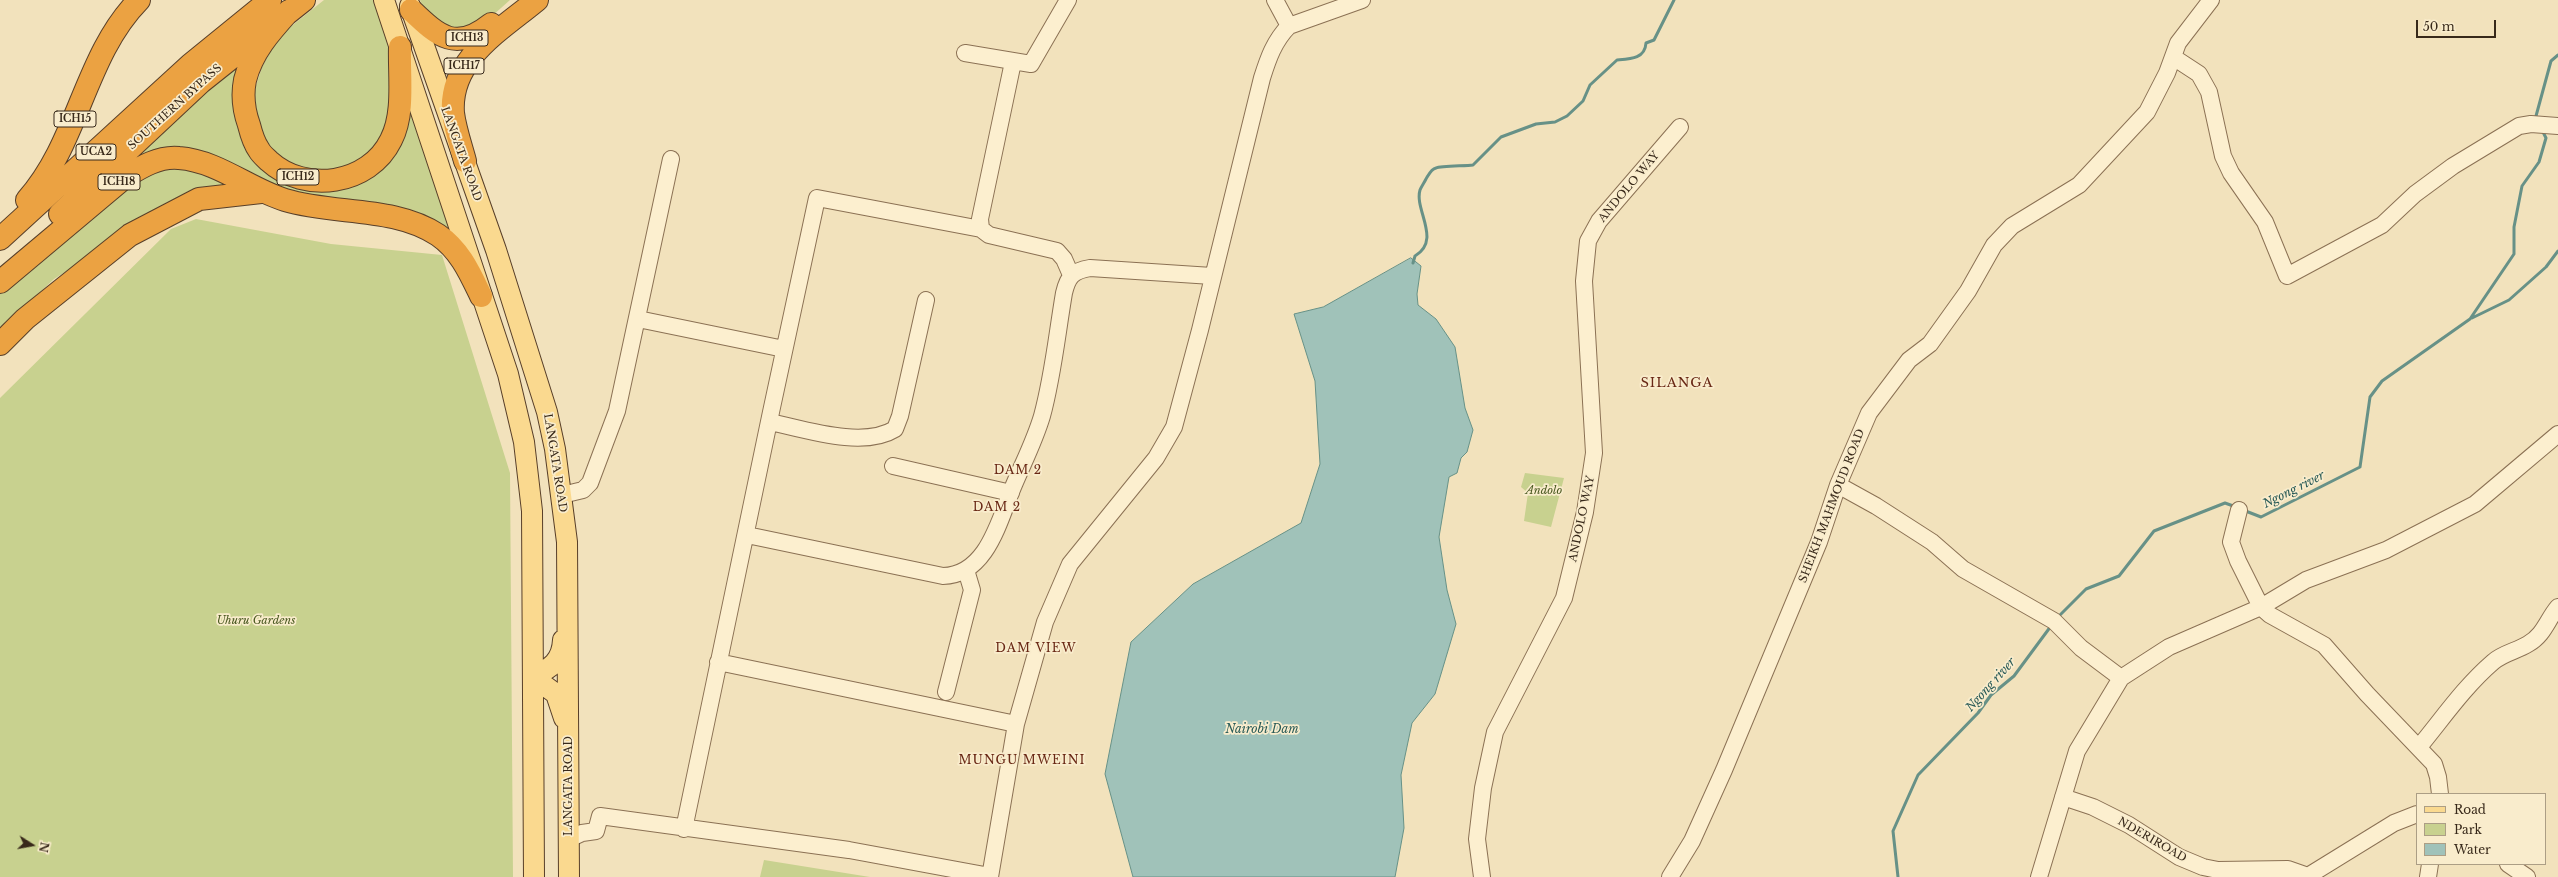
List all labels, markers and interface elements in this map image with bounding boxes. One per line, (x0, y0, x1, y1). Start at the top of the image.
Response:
scale bar (2418, 12, 2498, 38)
text: 50 m (2423, 19, 2455, 34)
road number: ICH13 (446, 30, 488, 46)
road number: ICH17 (444, 58, 484, 74)
street label: SOUTHERN BYPASS (126, 62, 224, 152)
street label: LANGATA ROAD (438, 105, 484, 203)
road number: ICH15 (54, 111, 96, 127)
road number: UCA2 (76, 144, 116, 160)
street label: ANDOLO WAY (1596, 149, 1662, 225)
road number: ICH12 (277, 169, 319, 185)
road number: ICH18 (98, 174, 140, 190)
district label: SILANGA (1640, 375, 1714, 391)
street label: LANGATA ROAD (541, 413, 569, 513)
street label: SHEIKH MAHMOUD ROAD (1797, 427, 1867, 585)
district label: DAM 2 (994, 464, 1042, 478)
water label: Ngong river (2261, 468, 2327, 512)
street label: ANDOLO WAY (1566, 475, 1598, 563)
park label: Andolo (1526, 484, 1562, 498)
district label: DAM 2 (973, 501, 1021, 515)
park label: Uhuru Gardens (217, 614, 295, 628)
district label: DAM VIEW (995, 642, 1077, 656)
water label: Ngong river (1963, 655, 2019, 715)
water label: Nairobi Dam (1225, 723, 1299, 737)
street label: LANGATA ROAD (562, 736, 576, 836)
district label: MUNGU MWEINI (958, 754, 1086, 768)
legend (2416, 793, 2546, 865)
text: Road (2454, 802, 2486, 817)
street label: NDERIROAD (2115, 815, 2189, 865)
text: Park (2454, 822, 2482, 837)
north arrow (12, 825, 52, 865)
text: N (36, 841, 52, 854)
text: Water (2454, 842, 2491, 857)

